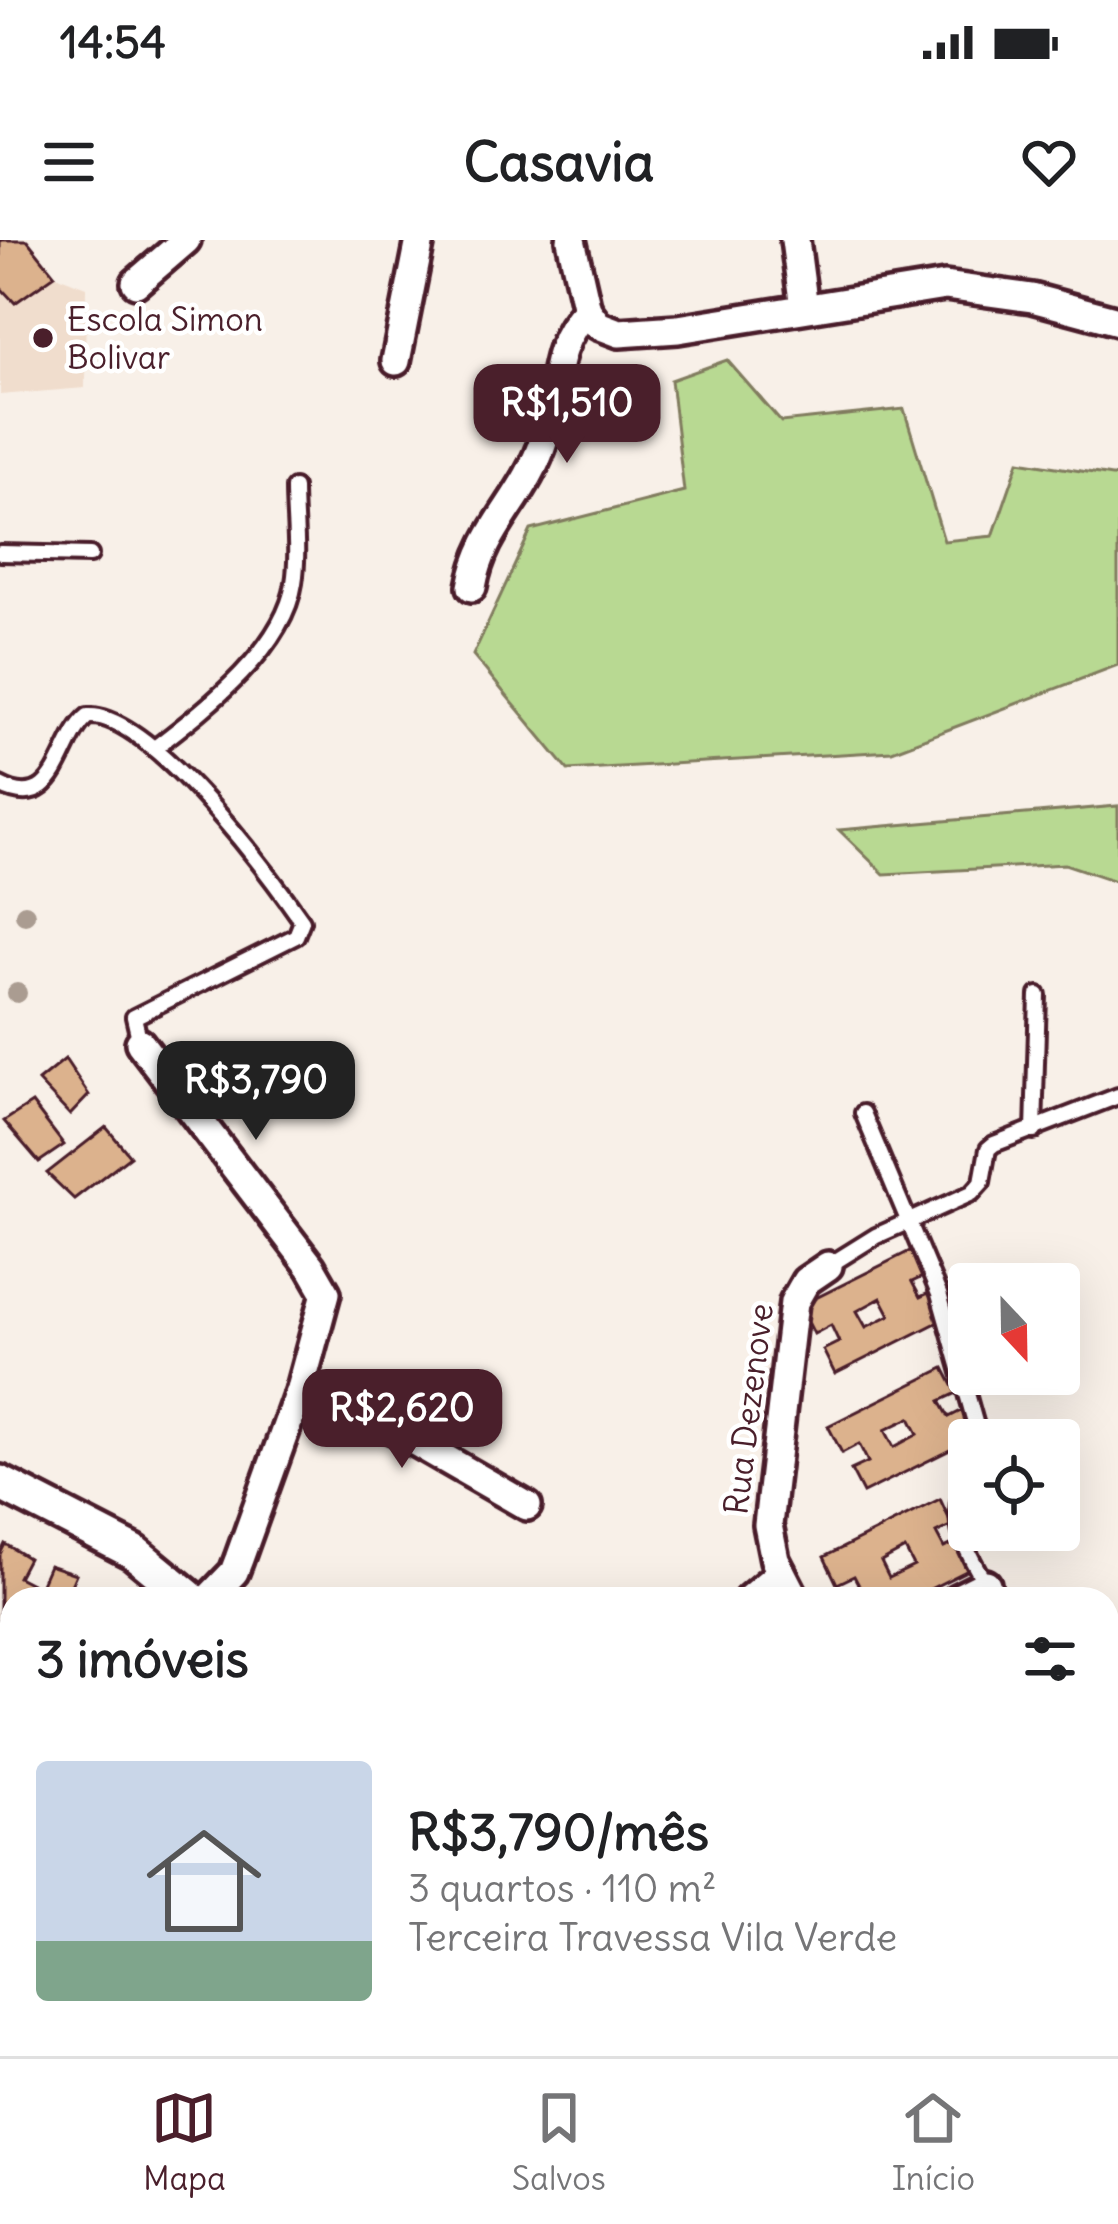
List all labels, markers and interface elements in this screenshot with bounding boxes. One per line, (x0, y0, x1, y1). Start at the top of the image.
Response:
text: 14:54 (60, 14, 166, 70)
text: Casavia (464, 128, 654, 196)
icon: menu (36, 129, 102, 195)
icon: heart (1016, 129, 1082, 195)
place label: Escola Simon Bolivar (67, 298, 263, 378)
marker: Escola Simon Bolivar (30, 325, 56, 351)
pin: R$1,510 (456, 364, 678, 466)
text: R$1,510 (501, 378, 634, 427)
pin: R$3,790 (145, 1041, 367, 1143)
text: R$3,790 (184, 1055, 328, 1104)
north arrow (948, 1263, 1080, 1395)
map controls (948, 1263, 1080, 1551)
street label: Rua Dezenove (714, 1301, 782, 1517)
pin: R$2,620 (291, 1369, 513, 1471)
text: R$2,620 (329, 1383, 475, 1432)
button: locate (948, 1419, 1080, 1551)
icon: filters (1017, 1626, 1083, 1692)
text: 3 imóveis (36, 1627, 249, 1691)
text: R$3,790/mês (408, 1800, 709, 1864)
icon: home (132, 1809, 276, 1953)
text: 3 quartos · 110 m² (408, 1864, 717, 1913)
text: Terceira Travessa Vila Verde (408, 1913, 897, 1962)
tab: Mapa (143, 2085, 226, 2199)
tab: Salvos (512, 2085, 606, 2199)
tab: Início (892, 2085, 975, 2199)

